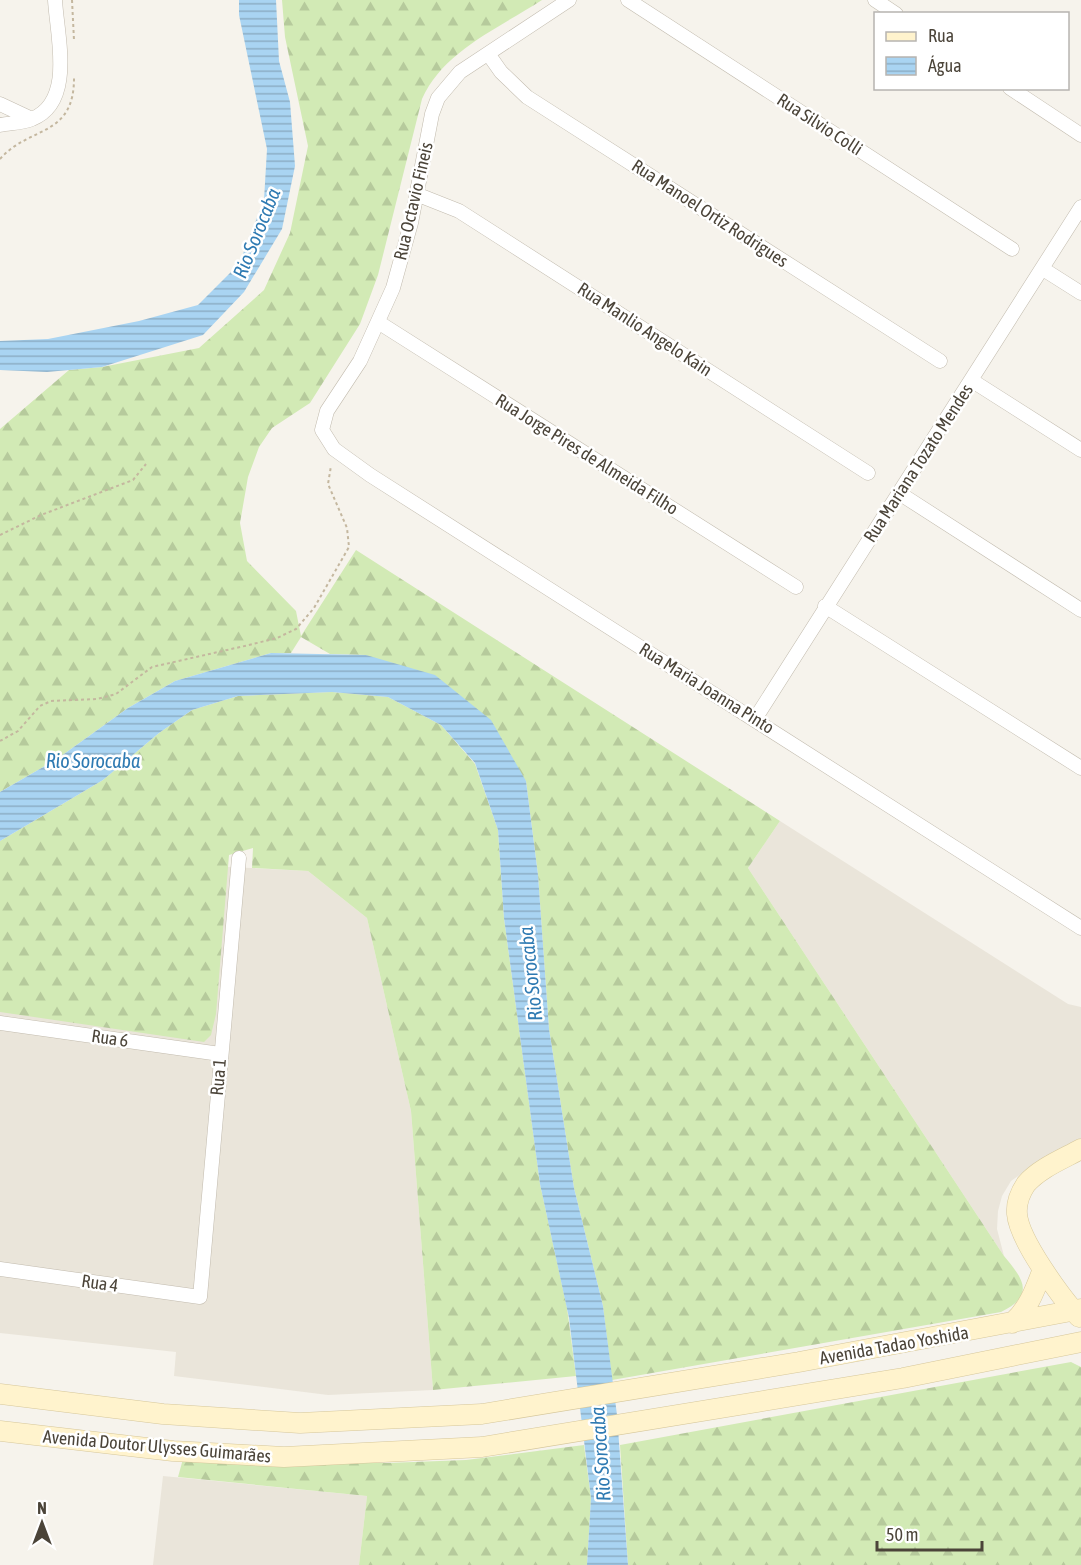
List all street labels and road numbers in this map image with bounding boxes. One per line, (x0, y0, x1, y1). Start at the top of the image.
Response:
street label: Rua Silvio Colli (773, 89, 867, 159)
street label: Rua Octavio Fineis (389, 140, 437, 262)
street label: Rua Manoel Ortiz Rodrigues (628, 155, 792, 271)
street label: Rua Manlio Angelo Kain (574, 278, 716, 380)
street label: Rua Mariana Tozato Mendes (859, 380, 977, 546)
street label: Rua Jorge Pires de Almeida Filho (492, 389, 682, 519)
street label: Rua Maria Joanna Pinto (636, 638, 778, 738)
street label: Rua 6 (90, 1025, 130, 1051)
street label: Rua 1 (206, 1058, 230, 1096)
street label: Rua 4 (80, 1270, 120, 1296)
street label: Avenida Tadao Yoshida (818, 1322, 970, 1368)
street label: Avenida Doutor Ulysses Guimarães (42, 1426, 272, 1466)

